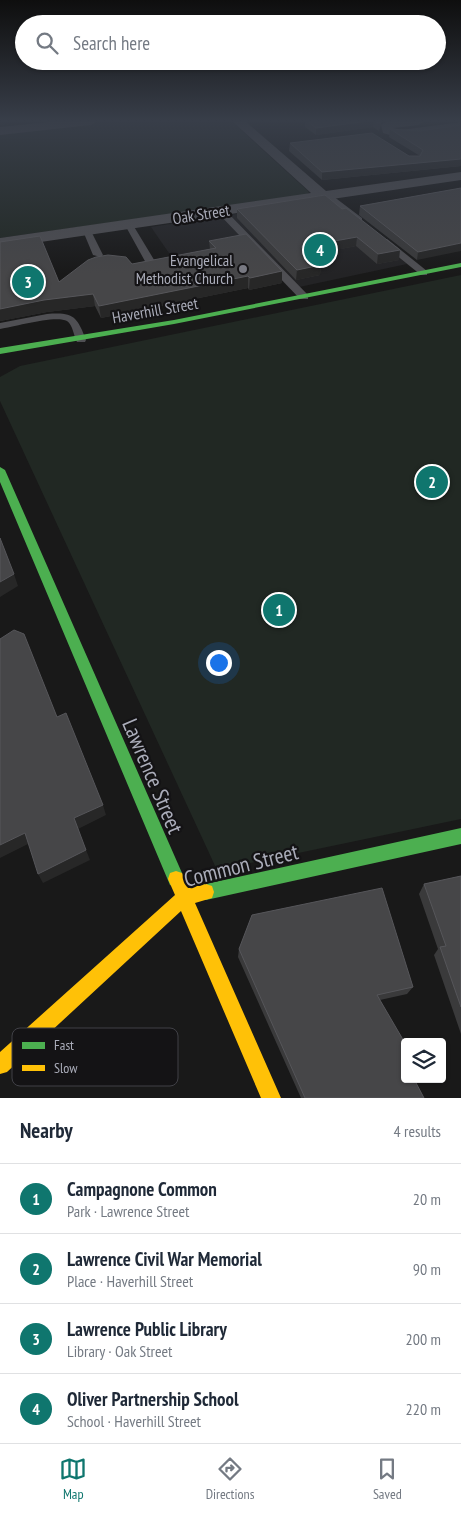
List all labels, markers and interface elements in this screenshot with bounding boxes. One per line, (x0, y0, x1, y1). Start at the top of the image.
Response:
search box (15, 15, 446, 70)
icon: search (33, 29, 61, 57)
text: Search here (73, 31, 150, 55)
street label: Oak Street (171, 200, 232, 228)
pin: 4 (304, 231, 336, 269)
place label: Evangelical Methodist Church (136, 250, 233, 288)
pin: 3 (12, 263, 44, 301)
marker: Evangelical Methodist Church (237, 263, 249, 275)
street label: Haverhill Street (111, 293, 200, 327)
pin: 2 (416, 463, 448, 501)
pin: 1 (263, 591, 295, 629)
your location (206, 650, 232, 676)
street label: Lawrence Street (116, 714, 190, 838)
street label: Common Street (181, 837, 301, 893)
legend (12, 1028, 178, 1086)
text: Fast (54, 1036, 74, 1054)
map controls (401, 1038, 446, 1083)
button: layers (401, 1038, 446, 1083)
text: Slow (54, 1059, 78, 1077)
text: Nearby (20, 1117, 73, 1144)
text: 4 results (394, 1121, 441, 1141)
text: Campagnone Common (67, 1177, 217, 1201)
text: 1 (32, 1189, 40, 1209)
text: 20 m (413, 1189, 441, 1209)
text: Park · Lawrence Street (67, 1201, 189, 1221)
text: Lawrence Civil War Memorial (67, 1247, 262, 1271)
text: 2 (32, 1259, 40, 1279)
text: 90 m (413, 1259, 441, 1279)
text: Place · Haverhill Street (67, 1271, 193, 1291)
text: Lawrence Public Library (67, 1317, 227, 1341)
text: 3 (32, 1329, 40, 1349)
text: 200 m (406, 1329, 441, 1349)
text: Library · Oak Street (67, 1341, 173, 1361)
text: Oliver Partnership School (67, 1387, 239, 1411)
text: 4 (32, 1399, 40, 1419)
text: 220 m (406, 1399, 441, 1419)
text: School · Haverhill Street (67, 1411, 201, 1431)
tab: Map (59, 1455, 87, 1503)
tab: Directions (206, 1455, 254, 1503)
tab: Saved (373, 1455, 402, 1503)

